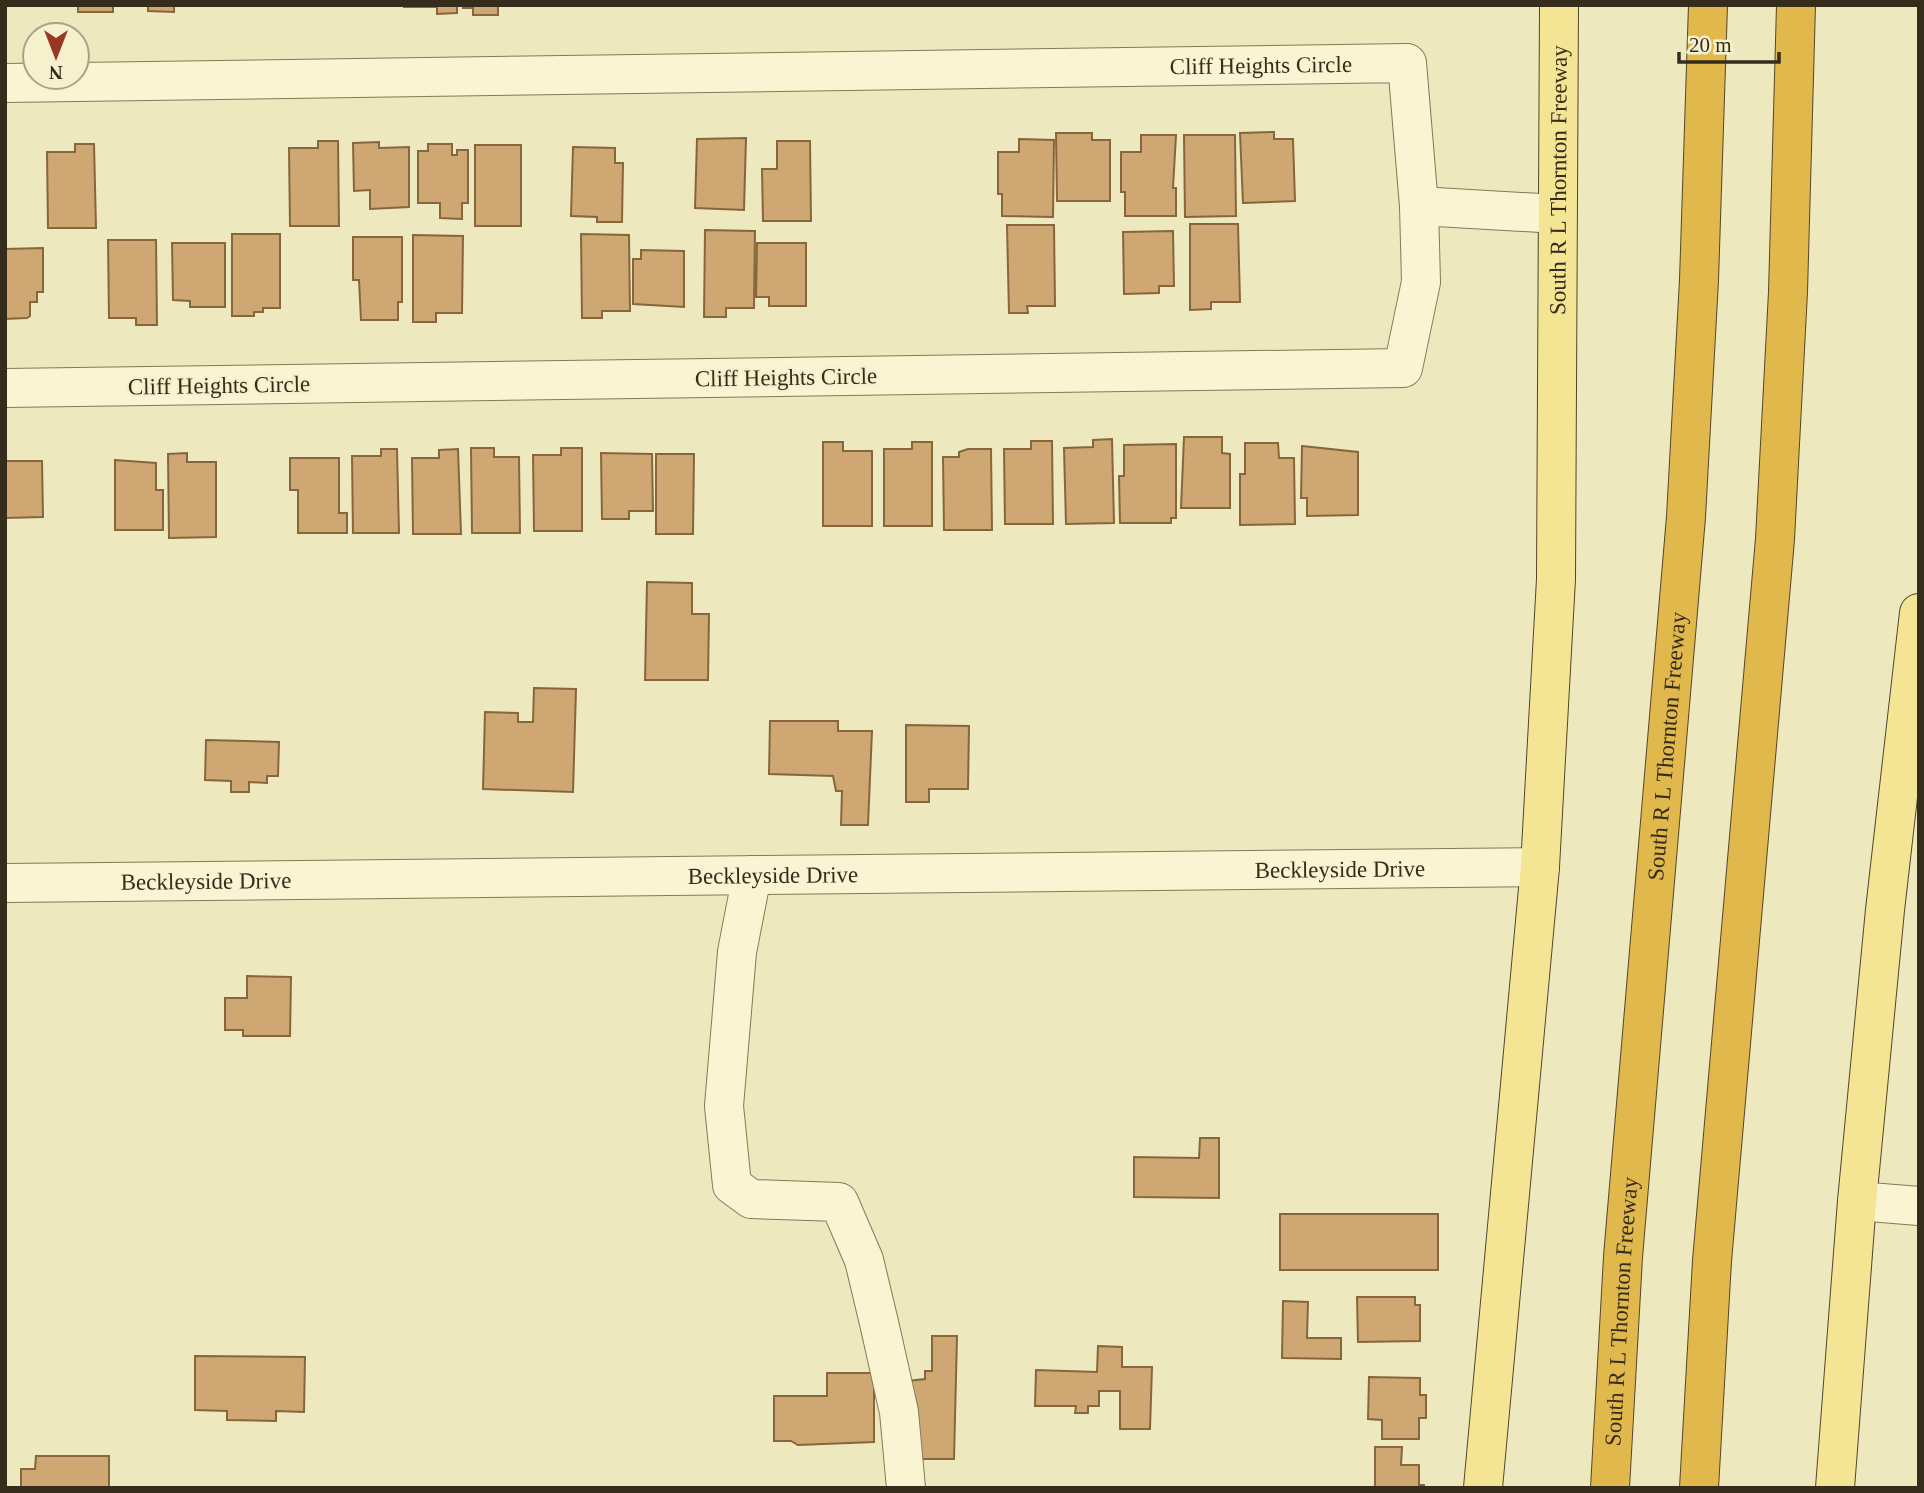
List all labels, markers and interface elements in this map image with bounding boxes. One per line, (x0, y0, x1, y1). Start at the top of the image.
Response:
north arrow (21, 21, 91, 91)
scale bar (1679, 21, 1779, 65)
text: 20 m (1689, 33, 1732, 57)
street label: South R L Thornton Freeway (1545, 45, 1572, 315)
street label: Cliff Heights Circle (1170, 52, 1352, 79)
text: N (49, 62, 63, 83)
street label: Cliff Heights Circle (695, 363, 877, 392)
street label: Cliff Heights Circle (128, 371, 310, 400)
street label: South R L Thornton Freeway (1643, 610, 1691, 882)
street label: Beckleyside Drive (1255, 856, 1425, 883)
street label: Beckleyside Drive (688, 862, 858, 889)
street label: Beckleyside Drive (121, 868, 291, 895)
street label: South R L Thornton Freeway (1600, 1175, 1643, 1447)

